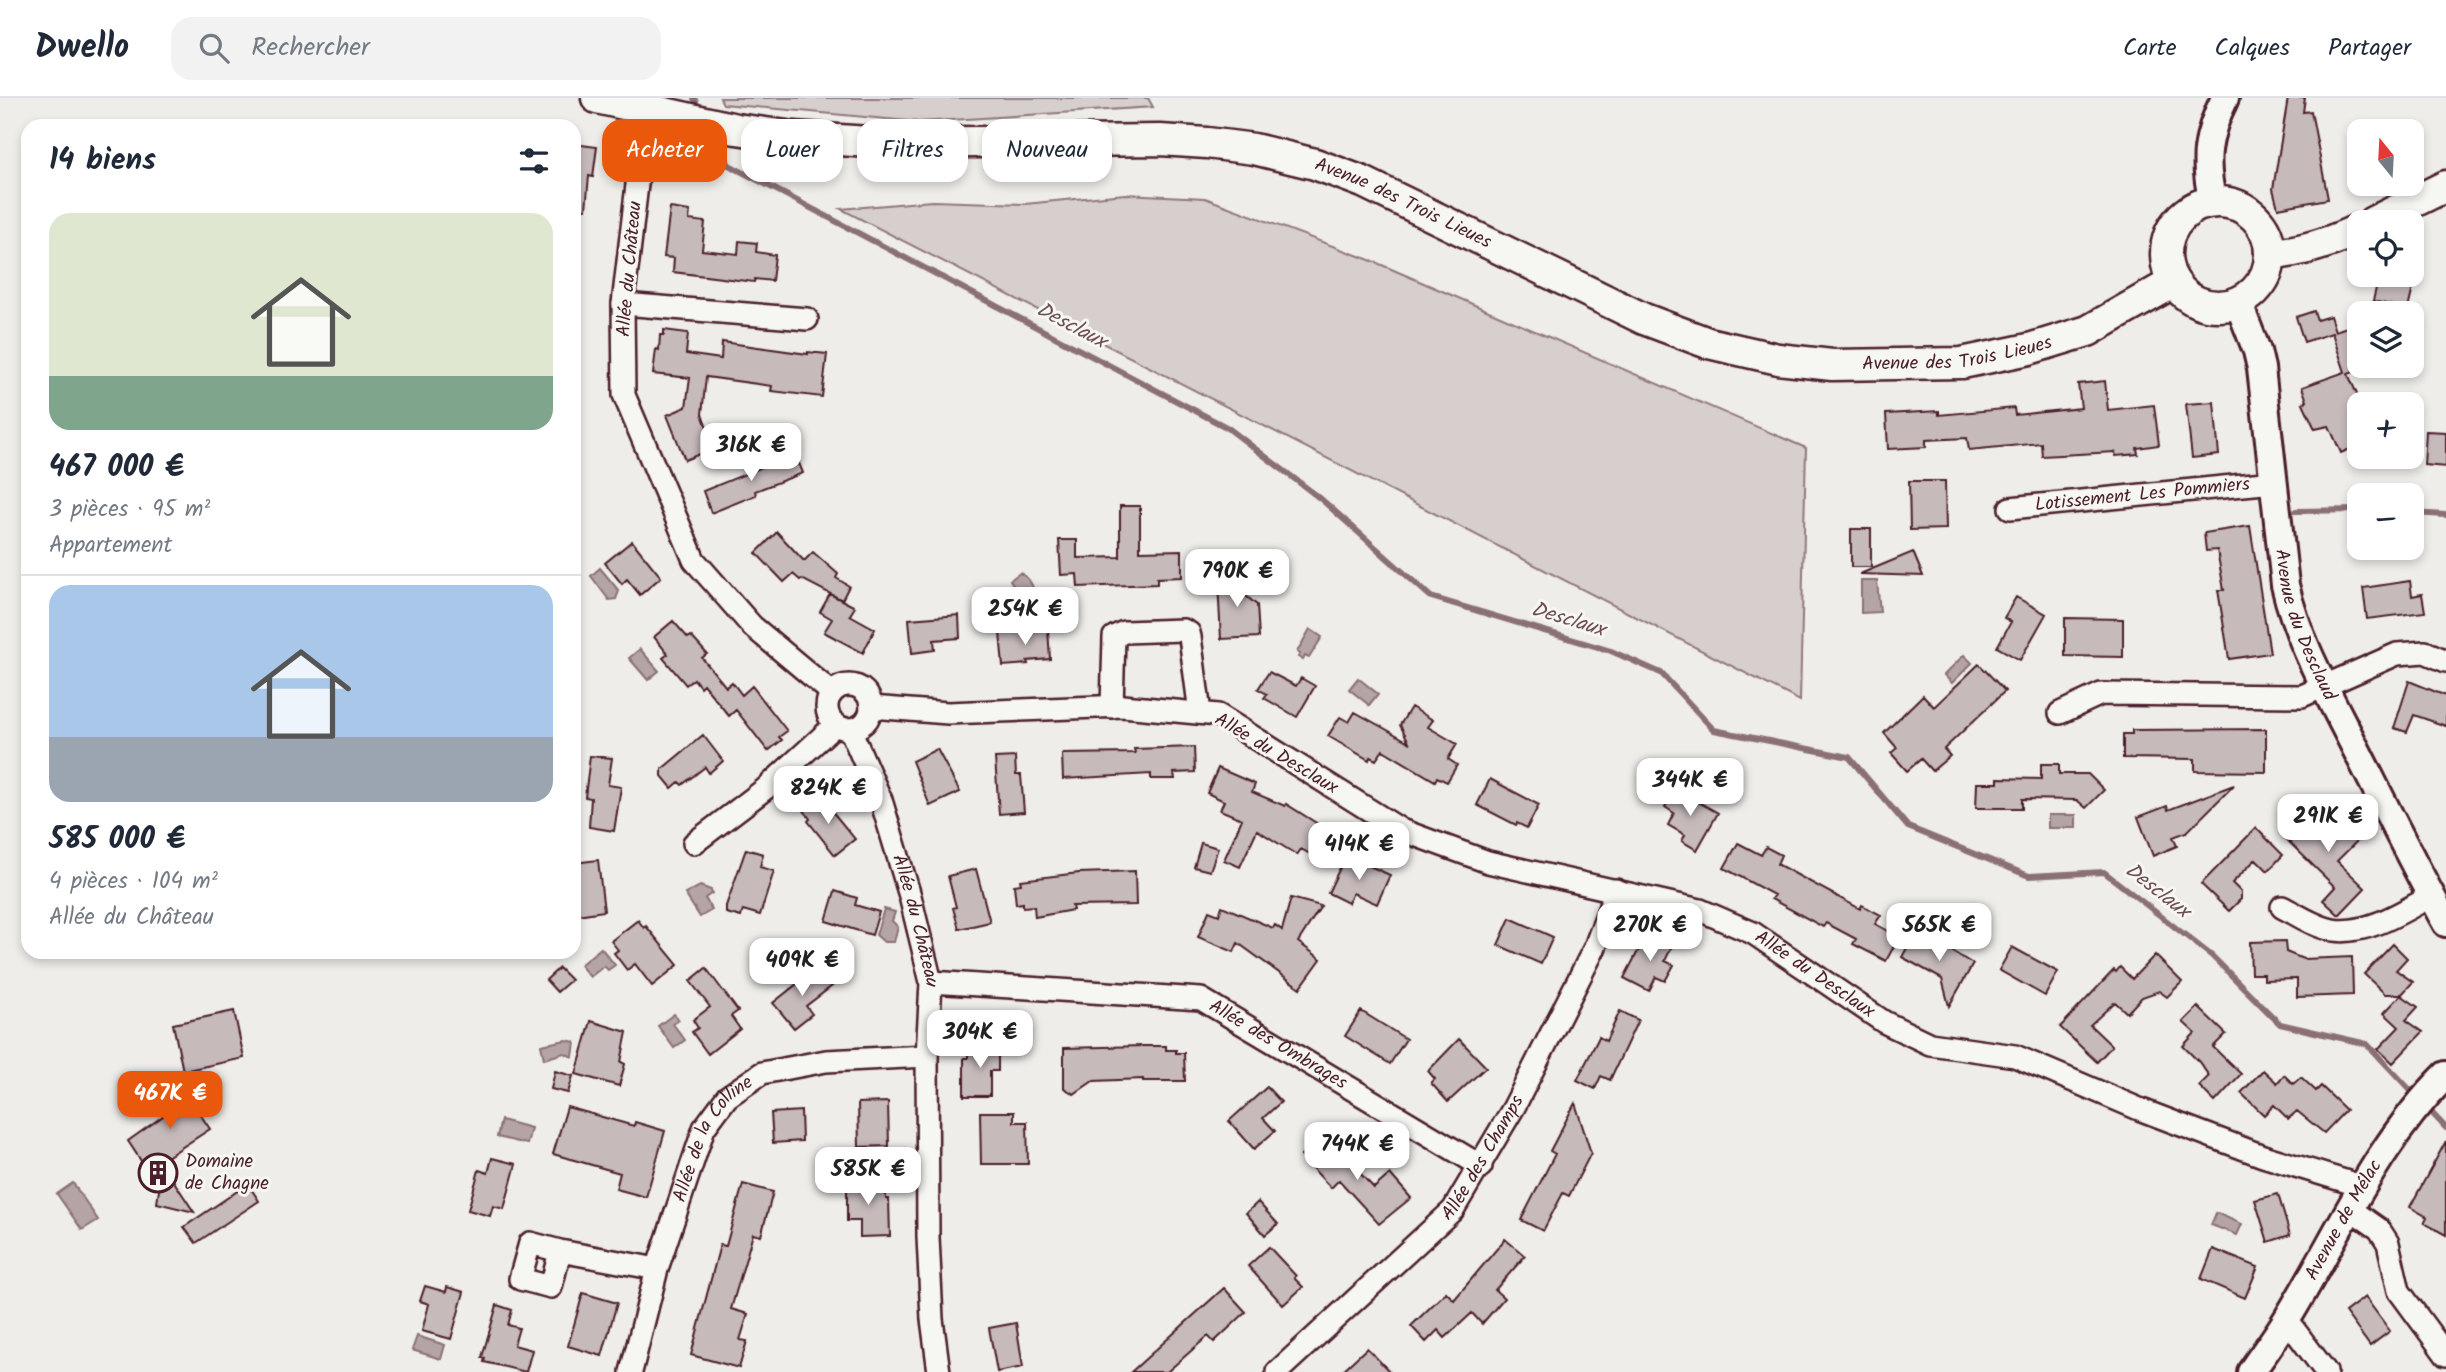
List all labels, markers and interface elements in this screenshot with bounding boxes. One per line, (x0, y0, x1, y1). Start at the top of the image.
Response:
search box (171, 17, 661, 80)
text: Dwello (35, 22, 129, 75)
text: Rechercher (251, 27, 370, 69)
icon: search (195, 29, 233, 67)
text: Carte (2123, 29, 2177, 68)
text: Calques (2215, 29, 2290, 68)
text: Partager (2328, 29, 2411, 68)
chip: Acheter (602, 119, 727, 182)
chip: Louer (741, 119, 843, 182)
chip: Filtres (857, 119, 968, 182)
chip: Nouveau (982, 119, 1112, 182)
north arrow (2347, 119, 2424, 196)
map controls (2347, 119, 2424, 560)
text: 14 biens (49, 137, 156, 185)
icon: filters (515, 142, 553, 180)
street label: Avenue des Trois Lieues (1310, 150, 1497, 257)
street label: Allée du Château (609, 200, 651, 338)
button: locate (2347, 210, 2424, 287)
icon: home (238, 259, 364, 385)
water label: Desclaux (1030, 294, 1115, 360)
button: layers (2347, 301, 2424, 378)
street label: Avenue des Trois Lieues (1862, 328, 2056, 380)
button: + (2347, 392, 2424, 469)
pin: 316K € (694, 424, 808, 483)
text: 316K € (716, 428, 786, 464)
text: 467 000 € (49, 444, 184, 492)
street label: Lotissement Les Pommiers (2033, 469, 2251, 520)
button: − (2347, 483, 2424, 560)
text: 3 pièces · 95 m² (49, 492, 210, 528)
text: Appartement (49, 528, 172, 564)
street label: Avenue du Desclaud (2266, 547, 2344, 707)
pin: 790K € (1180, 550, 1294, 609)
text: 790K € (1201, 554, 1273, 590)
pin: 254K € (968, 588, 1082, 647)
text: 254K € (988, 592, 1062, 628)
water label: Desclaux (1527, 593, 1612, 648)
icon: home (238, 631, 364, 757)
street label: Allée du Desclaux (1208, 705, 1344, 803)
pin: 344K € (1633, 758, 1747, 818)
text: 344K € (1653, 763, 1727, 799)
pin: 824K € (771, 766, 885, 826)
text: 824K € (790, 771, 866, 807)
pin: 291K € (2271, 794, 2385, 854)
text: 291K € (2293, 799, 2363, 835)
text: 585 000 € (49, 816, 185, 864)
pin: 414K € (1302, 822, 1416, 882)
text: 414K € (1324, 827, 1394, 863)
street label: Allée du Château (883, 851, 946, 988)
water label: Desclaux (2117, 855, 2199, 929)
text: 4 pièces · 104 m² (49, 864, 218, 900)
text: Allée du Château (49, 900, 214, 936)
pin: 270K € (1593, 904, 1707, 963)
pin: 565K € (1882, 904, 1996, 963)
text: 270K € (1613, 908, 1687, 944)
text: 565K € (1902, 908, 1976, 944)
street label: Allée du Desclaux (1748, 923, 1881, 1027)
pin: 409K € (745, 939, 859, 998)
text: 409K € (765, 943, 839, 979)
street label: Allée des Ombrages (1203, 992, 1353, 1098)
pin: 304K € (923, 1010, 1037, 1070)
text: 304K € (943, 1015, 1017, 1051)
street label: Allée de la Colline (665, 1068, 760, 1206)
pin: 467K € (113, 1072, 227, 1131)
text: 467K € (133, 1076, 207, 1112)
street label: Allée des Champs (1435, 1090, 1532, 1229)
pin: 744K € (1300, 1122, 1414, 1182)
text: 744K € (1320, 1127, 1394, 1163)
place label: Domaine de Chagne (185, 1147, 269, 1199)
pin: 585K € (811, 1148, 925, 1207)
building icon: Domaine de Chagne (137, 1152, 179, 1194)
text: 585K € (831, 1152, 905, 1188)
street label: Avenue de Mélac (2297, 1154, 2390, 1286)

